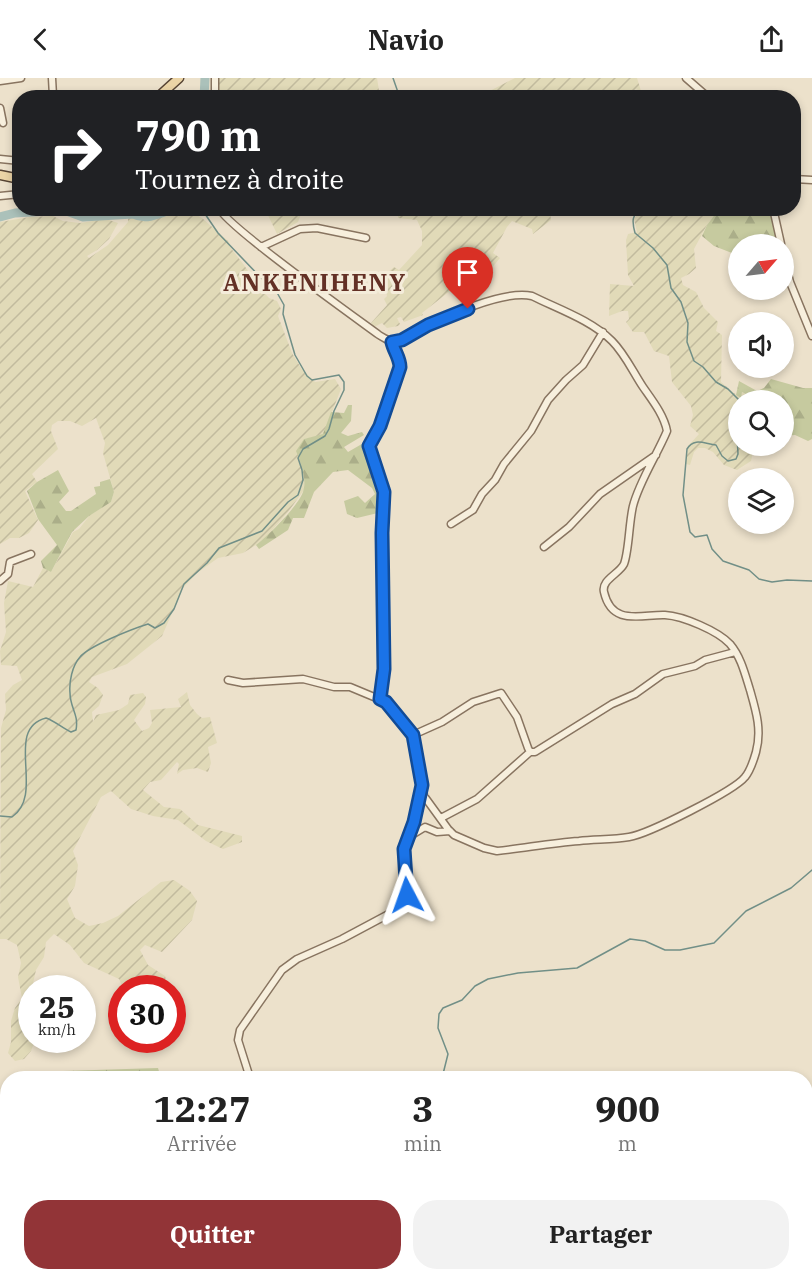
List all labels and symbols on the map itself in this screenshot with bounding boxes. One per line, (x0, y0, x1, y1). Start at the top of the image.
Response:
north arrow (728, 234, 794, 300)
pin (442, 247, 493, 309)
district label: ANKENIHENY (223, 266, 407, 298)
position arrow (375, 863, 439, 927)
speed limit sign: 30 (108, 975, 186, 1053)

